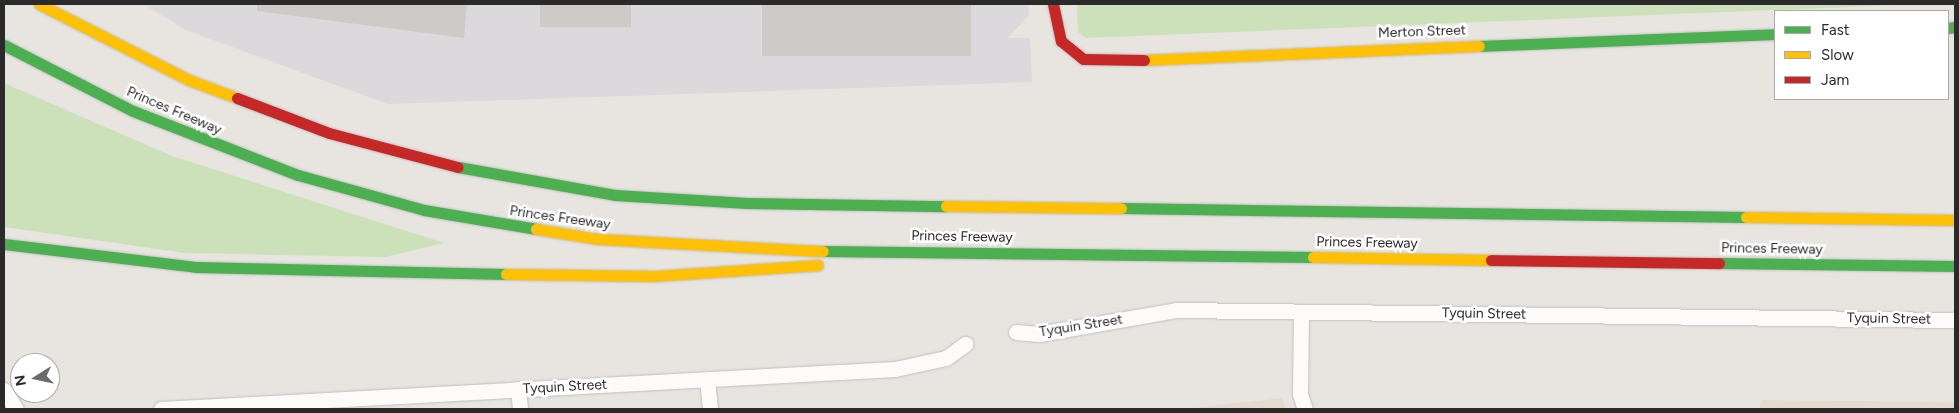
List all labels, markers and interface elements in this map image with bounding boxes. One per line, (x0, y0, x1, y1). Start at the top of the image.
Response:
legend (1774, 10, 1949, 100)
text: Fast (1821, 21, 1849, 39)
street label: Merton Street (1378, 22, 1466, 42)
text: Slow (1821, 46, 1854, 64)
text: Jam (1821, 71, 1849, 89)
street label: Princes Freeway (124, 83, 224, 139)
street label: Princes Freeway (509, 203, 611, 233)
street label: Princes Freeway (911, 228, 1013, 246)
street label: Princes Freeway (1316, 234, 1418, 252)
street label: Princes Freeway (1721, 240, 1823, 258)
street label: Tyquin Street (1442, 305, 1526, 323)
street label: Tyquin Street (1847, 310, 1931, 328)
street label: Tyquin Street (1038, 311, 1124, 341)
north arrow (10, 353, 60, 403)
text: N (11, 374, 30, 387)
street label: Tyquin Street (522, 376, 608, 398)

